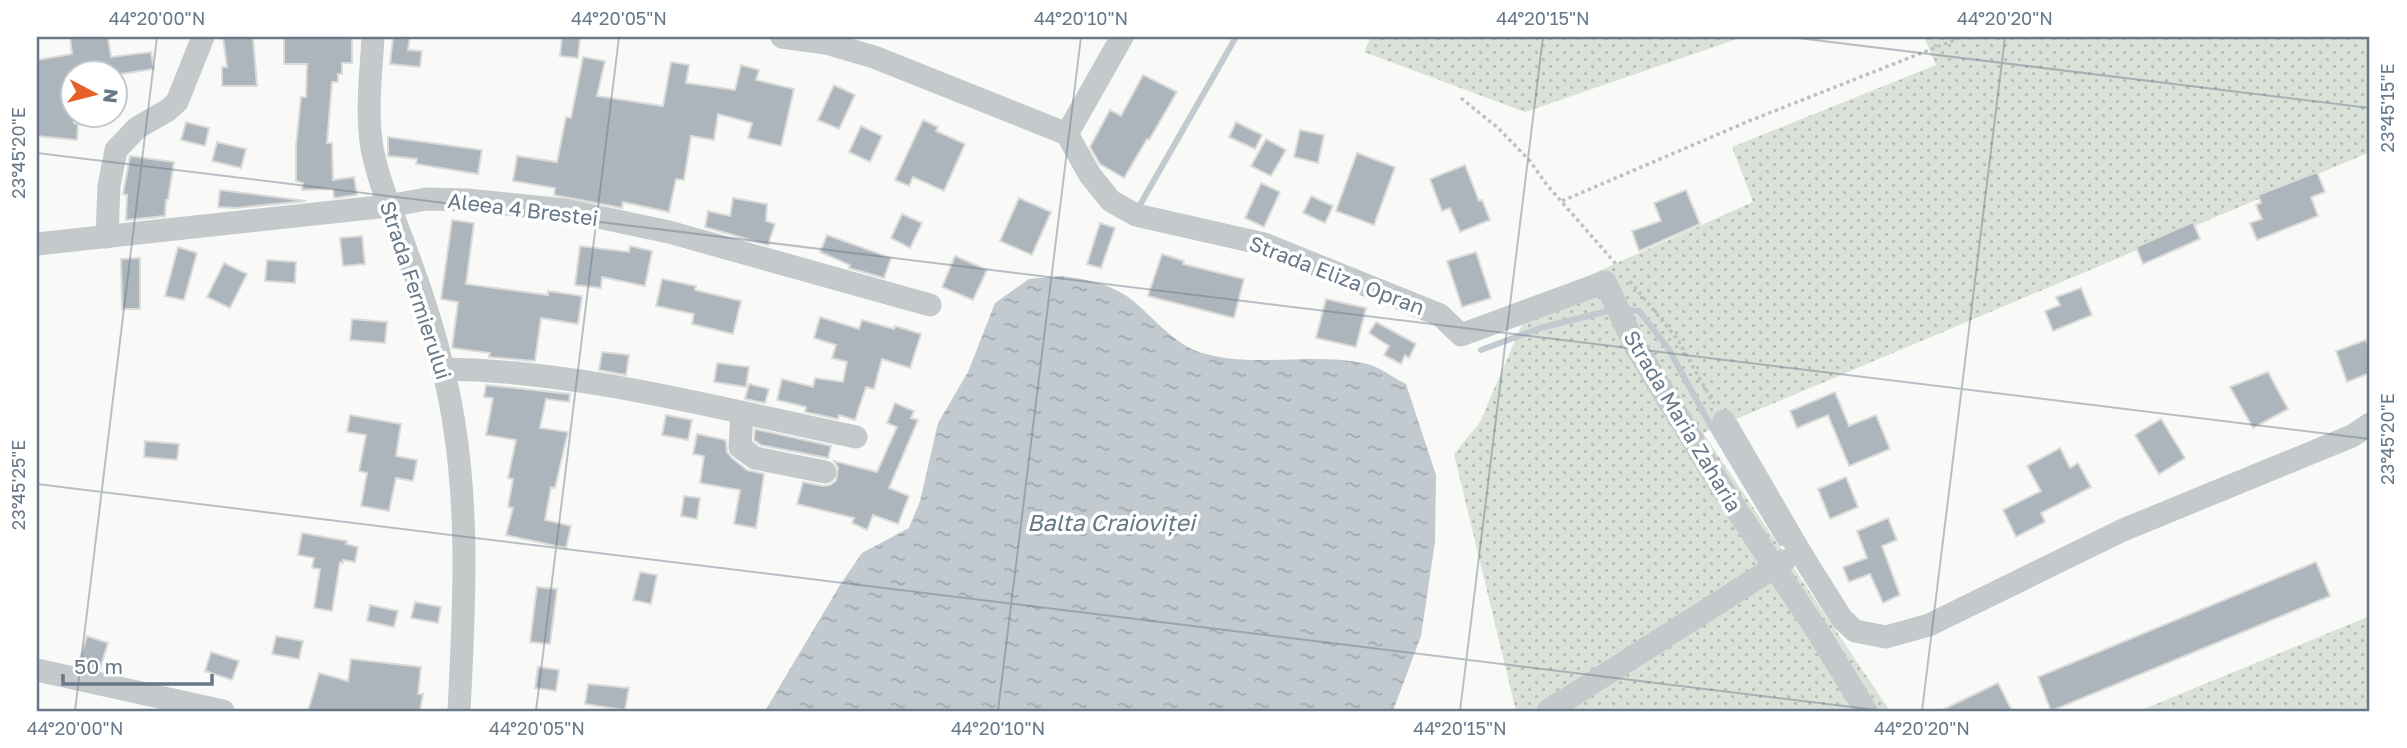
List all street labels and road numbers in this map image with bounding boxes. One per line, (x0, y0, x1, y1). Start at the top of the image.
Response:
street label: Aleea 4 Brestei (446, 187, 600, 231)
street label: Strada Fermierului (375, 197, 457, 383)
street label: Strada Eliza Opran (1246, 230, 1428, 320)
street label: Strada Maria Zaharia (1619, 326, 1747, 516)

